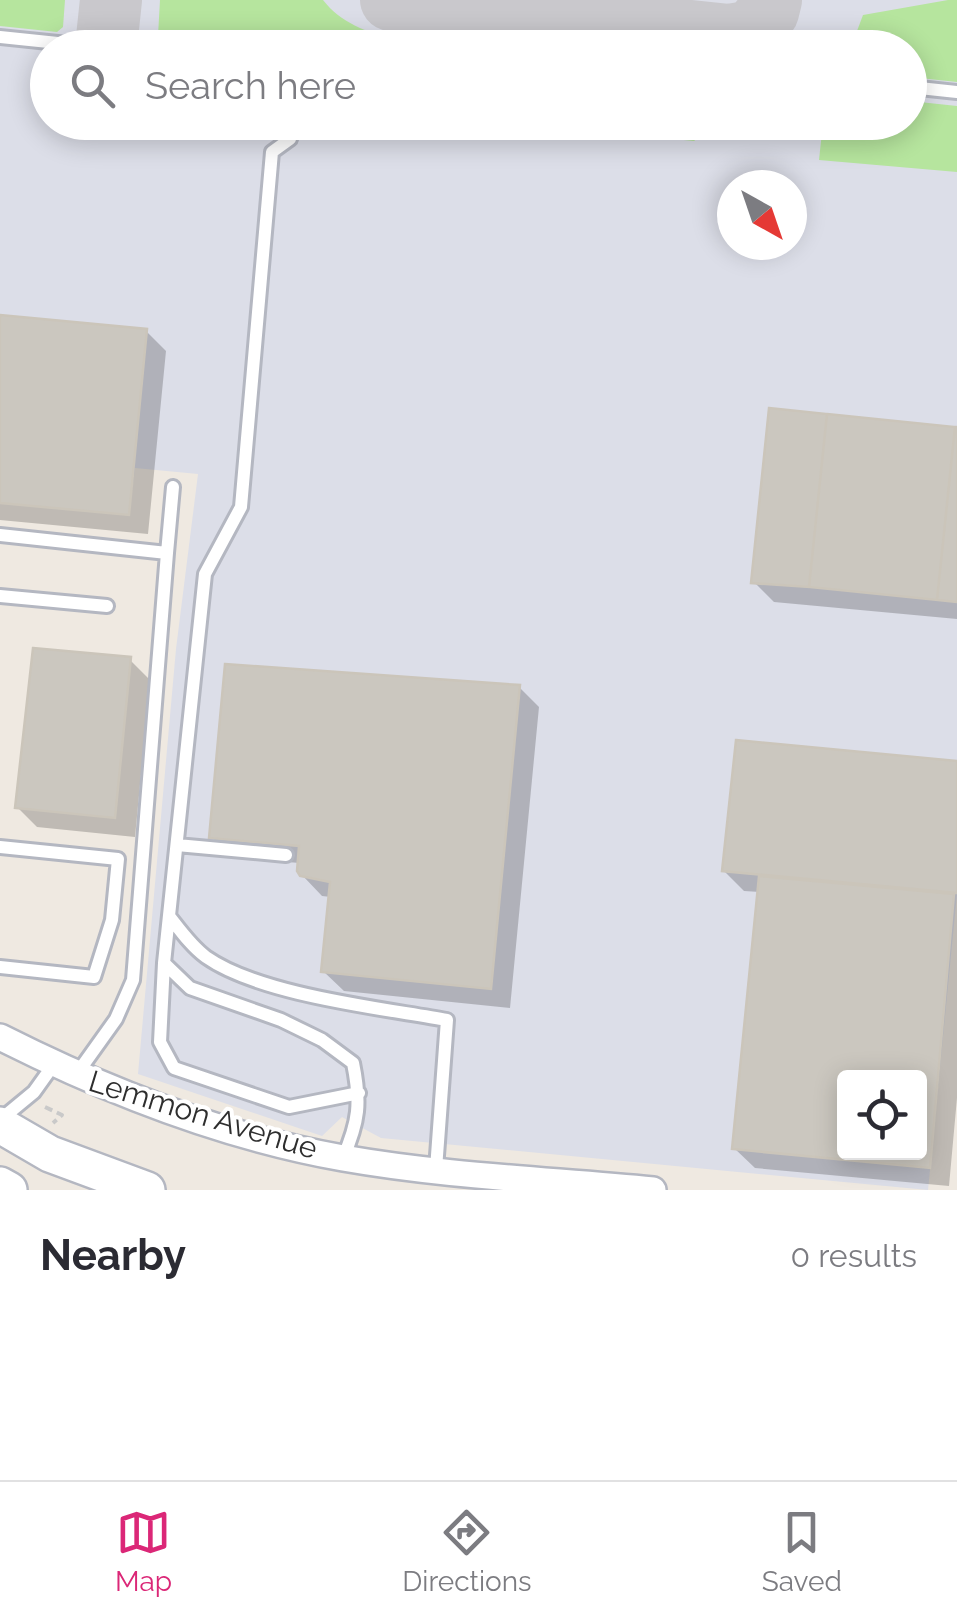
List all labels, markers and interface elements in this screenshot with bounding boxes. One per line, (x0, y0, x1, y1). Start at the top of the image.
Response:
search box (30, 30, 927, 140)
icon: search (65, 58, 120, 113)
text: Search here (145, 63, 356, 108)
north arrow (717, 170, 807, 260)
street label: Lemmon Avenue (85, 1063, 322, 1166)
map controls (837, 1070, 927, 1160)
button: locate (837, 1070, 927, 1160)
text: Nearby (40, 1231, 186, 1280)
text: 0 results (790, 1237, 917, 1274)
tab: Map (115, 1505, 172, 1598)
tab: Directions (402, 1505, 532, 1598)
tab: Saved (762, 1505, 842, 1598)

